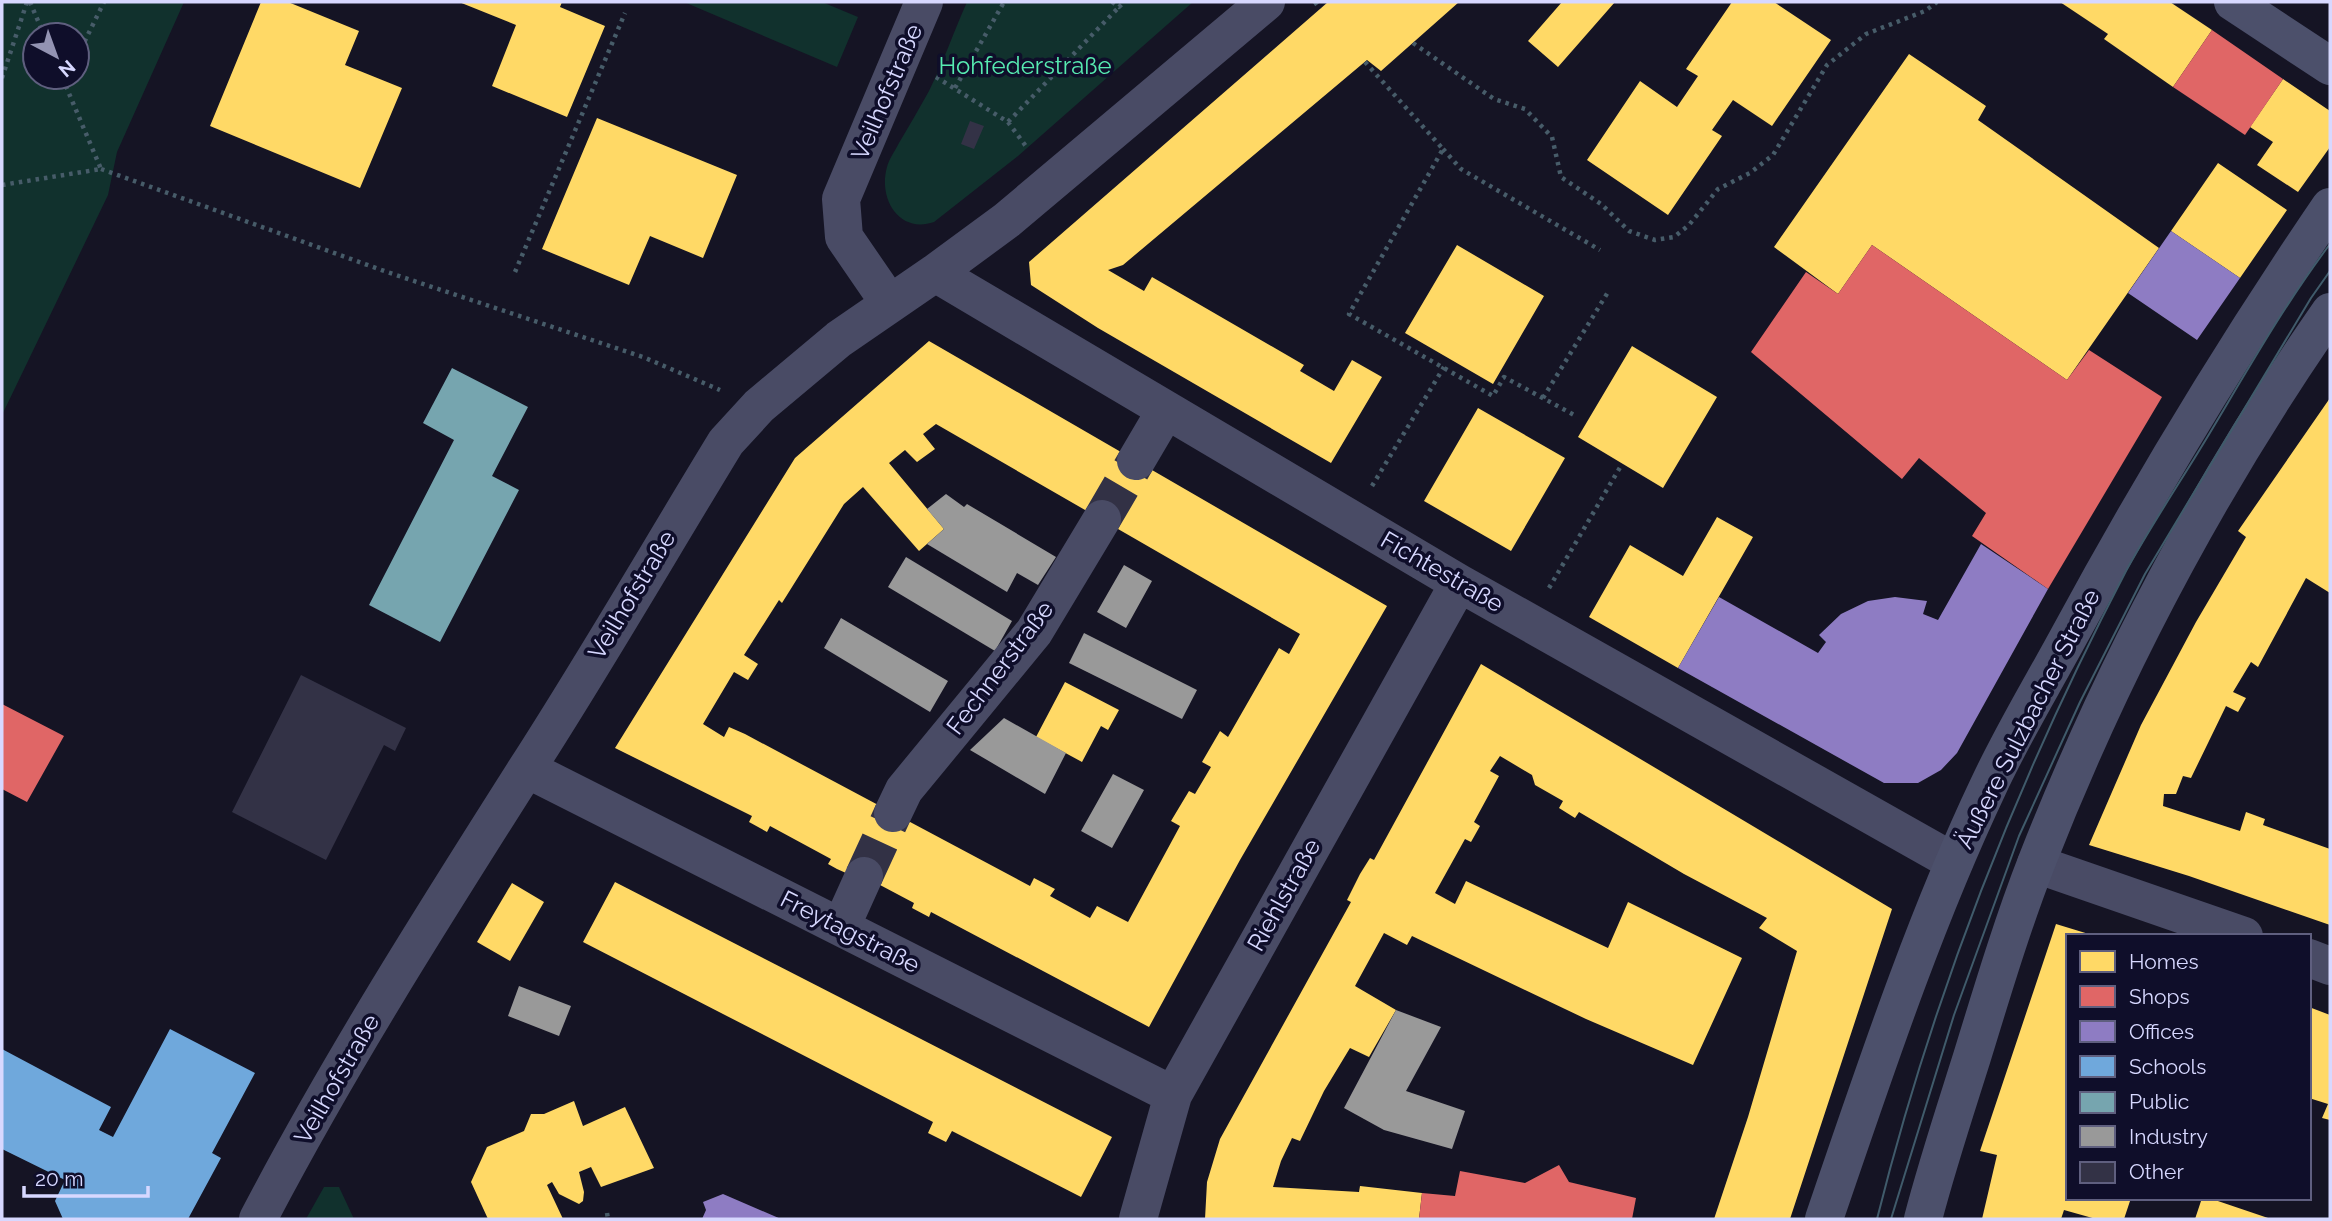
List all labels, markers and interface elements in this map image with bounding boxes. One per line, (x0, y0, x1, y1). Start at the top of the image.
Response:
street label: Veilhofstraße (845, 19, 928, 164)
north arrow (21, 21, 91, 91)
park label: Hohfederstraße (938, 51, 1112, 80)
text: N (54, 56, 80, 82)
street label: Veilhofstraße (582, 525, 681, 664)
street label: Fichtestraße (1376, 525, 1509, 618)
street label: Äußere Sulzbacher Straße (1949, 584, 2106, 853)
street label: Fechnerstraße (940, 595, 1059, 740)
street label: Riehlstraße (1241, 834, 1326, 956)
street label: Freytagstraße (776, 884, 925, 979)
legend (2066, 934, 2311, 1200)
text: Homes (2129, 949, 2199, 974)
text: Shops (2129, 984, 2190, 1009)
street label: Veilhofstraße (288, 1009, 385, 1149)
text: Offices (2129, 1019, 2194, 1044)
text: Schools (2129, 1054, 2206, 1079)
text: Public (2129, 1089, 2189, 1114)
text: Industry (2129, 1124, 2208, 1149)
scale bar (24, 1154, 149, 1198)
text: Other (2129, 1159, 2184, 1184)
text: 20 m (35, 1166, 83, 1191)

